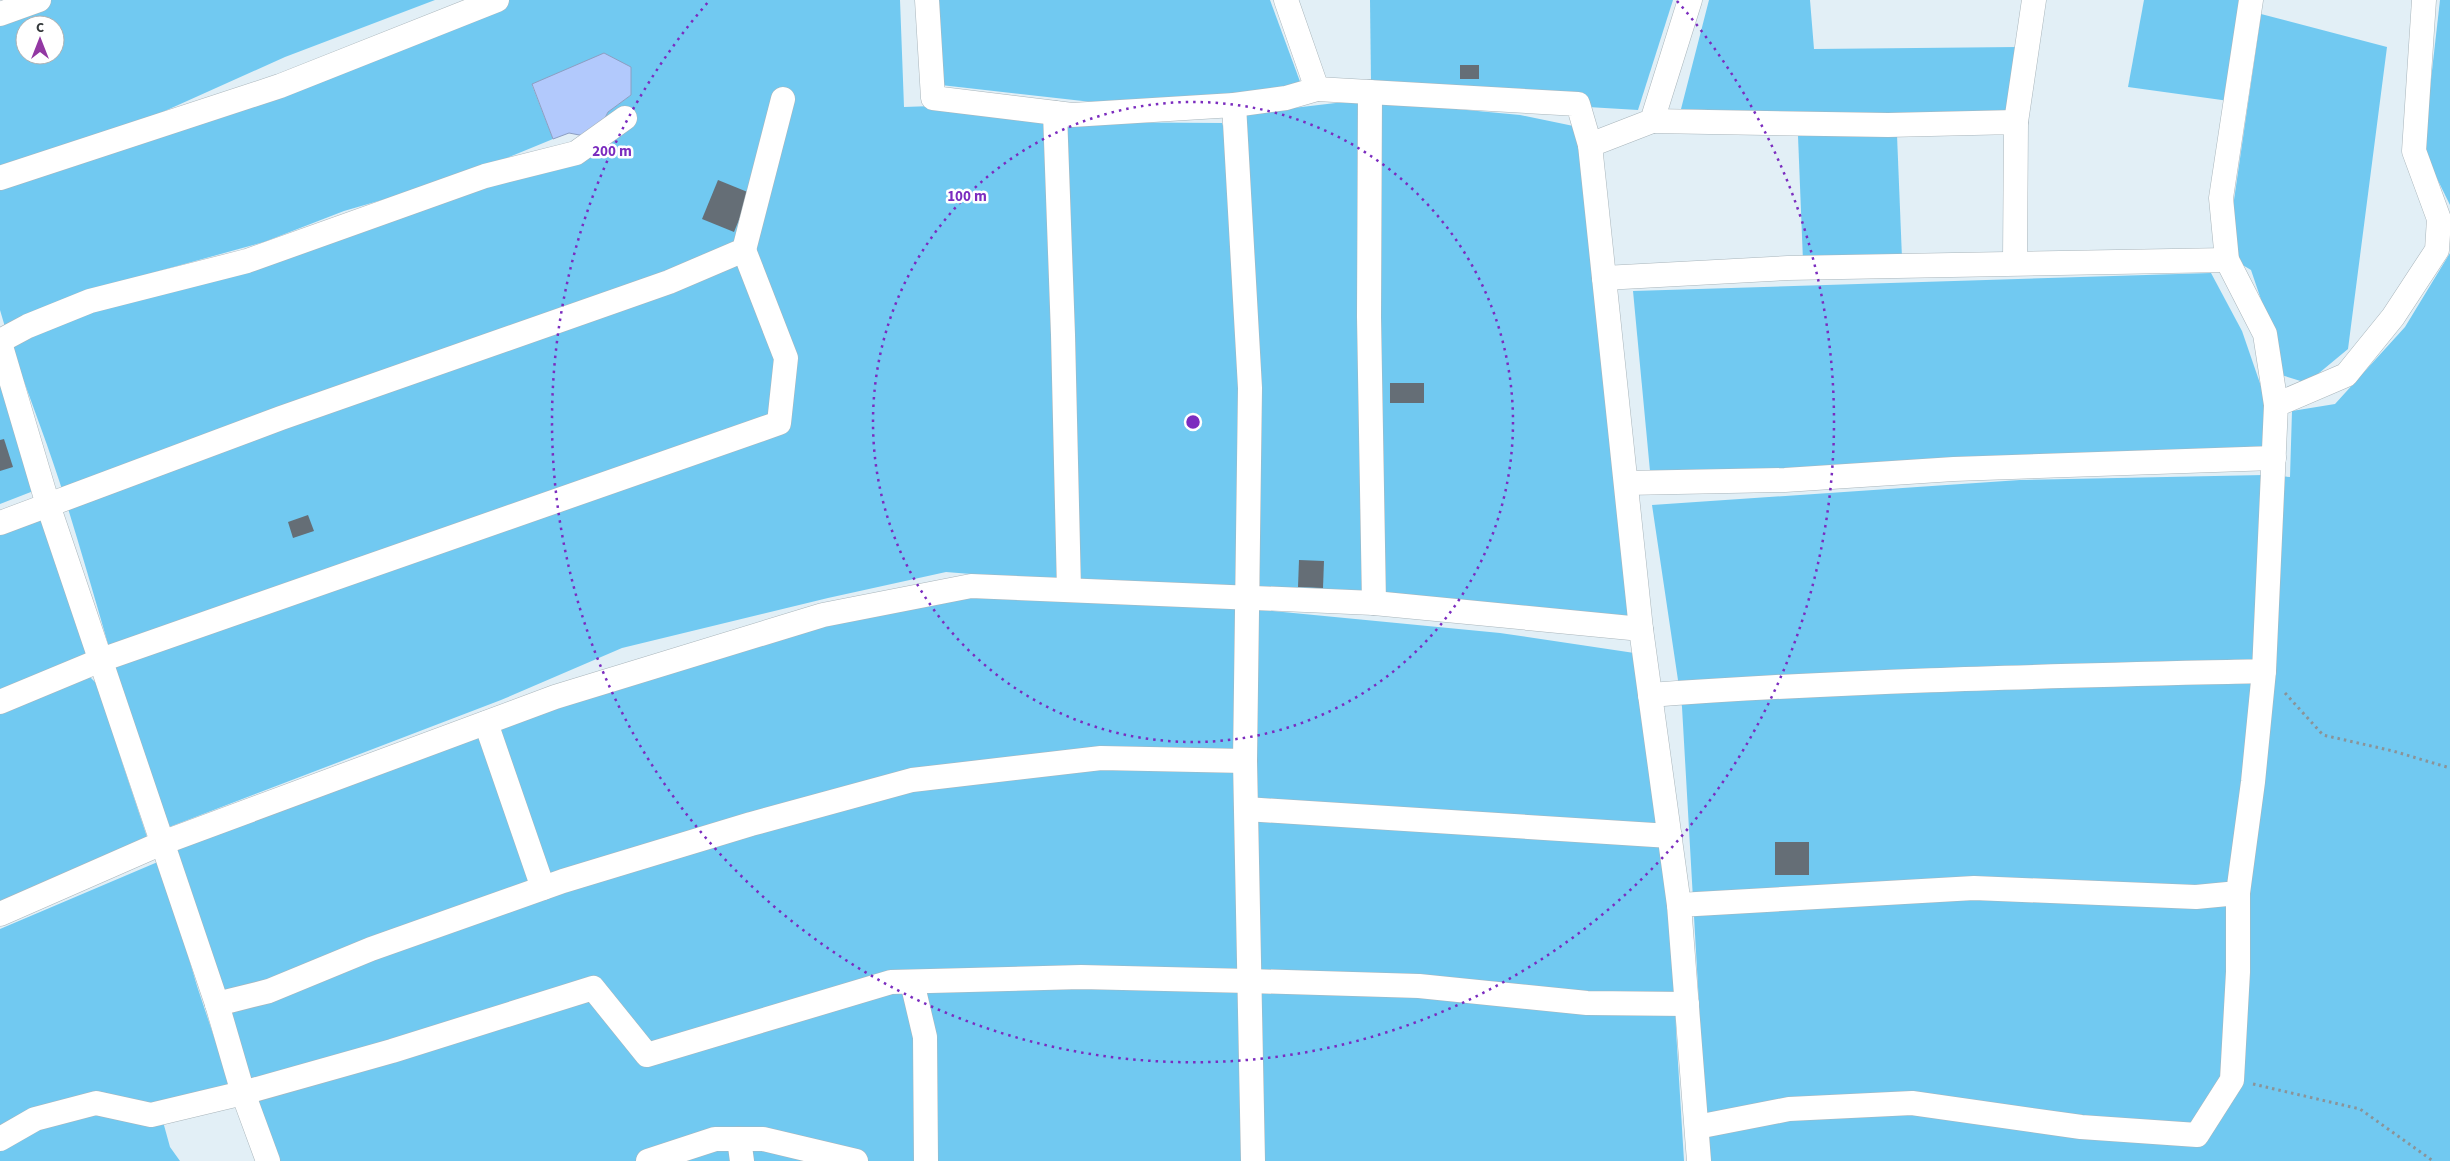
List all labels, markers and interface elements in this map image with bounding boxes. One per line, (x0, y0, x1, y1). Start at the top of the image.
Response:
north arrow (15, 15, 65, 65)
text: С (36, 18, 44, 38)
text: 200 m (592, 141, 632, 162)
text: 100 m (947, 186, 987, 207)
centre of rings (1184, 413, 1202, 431)

